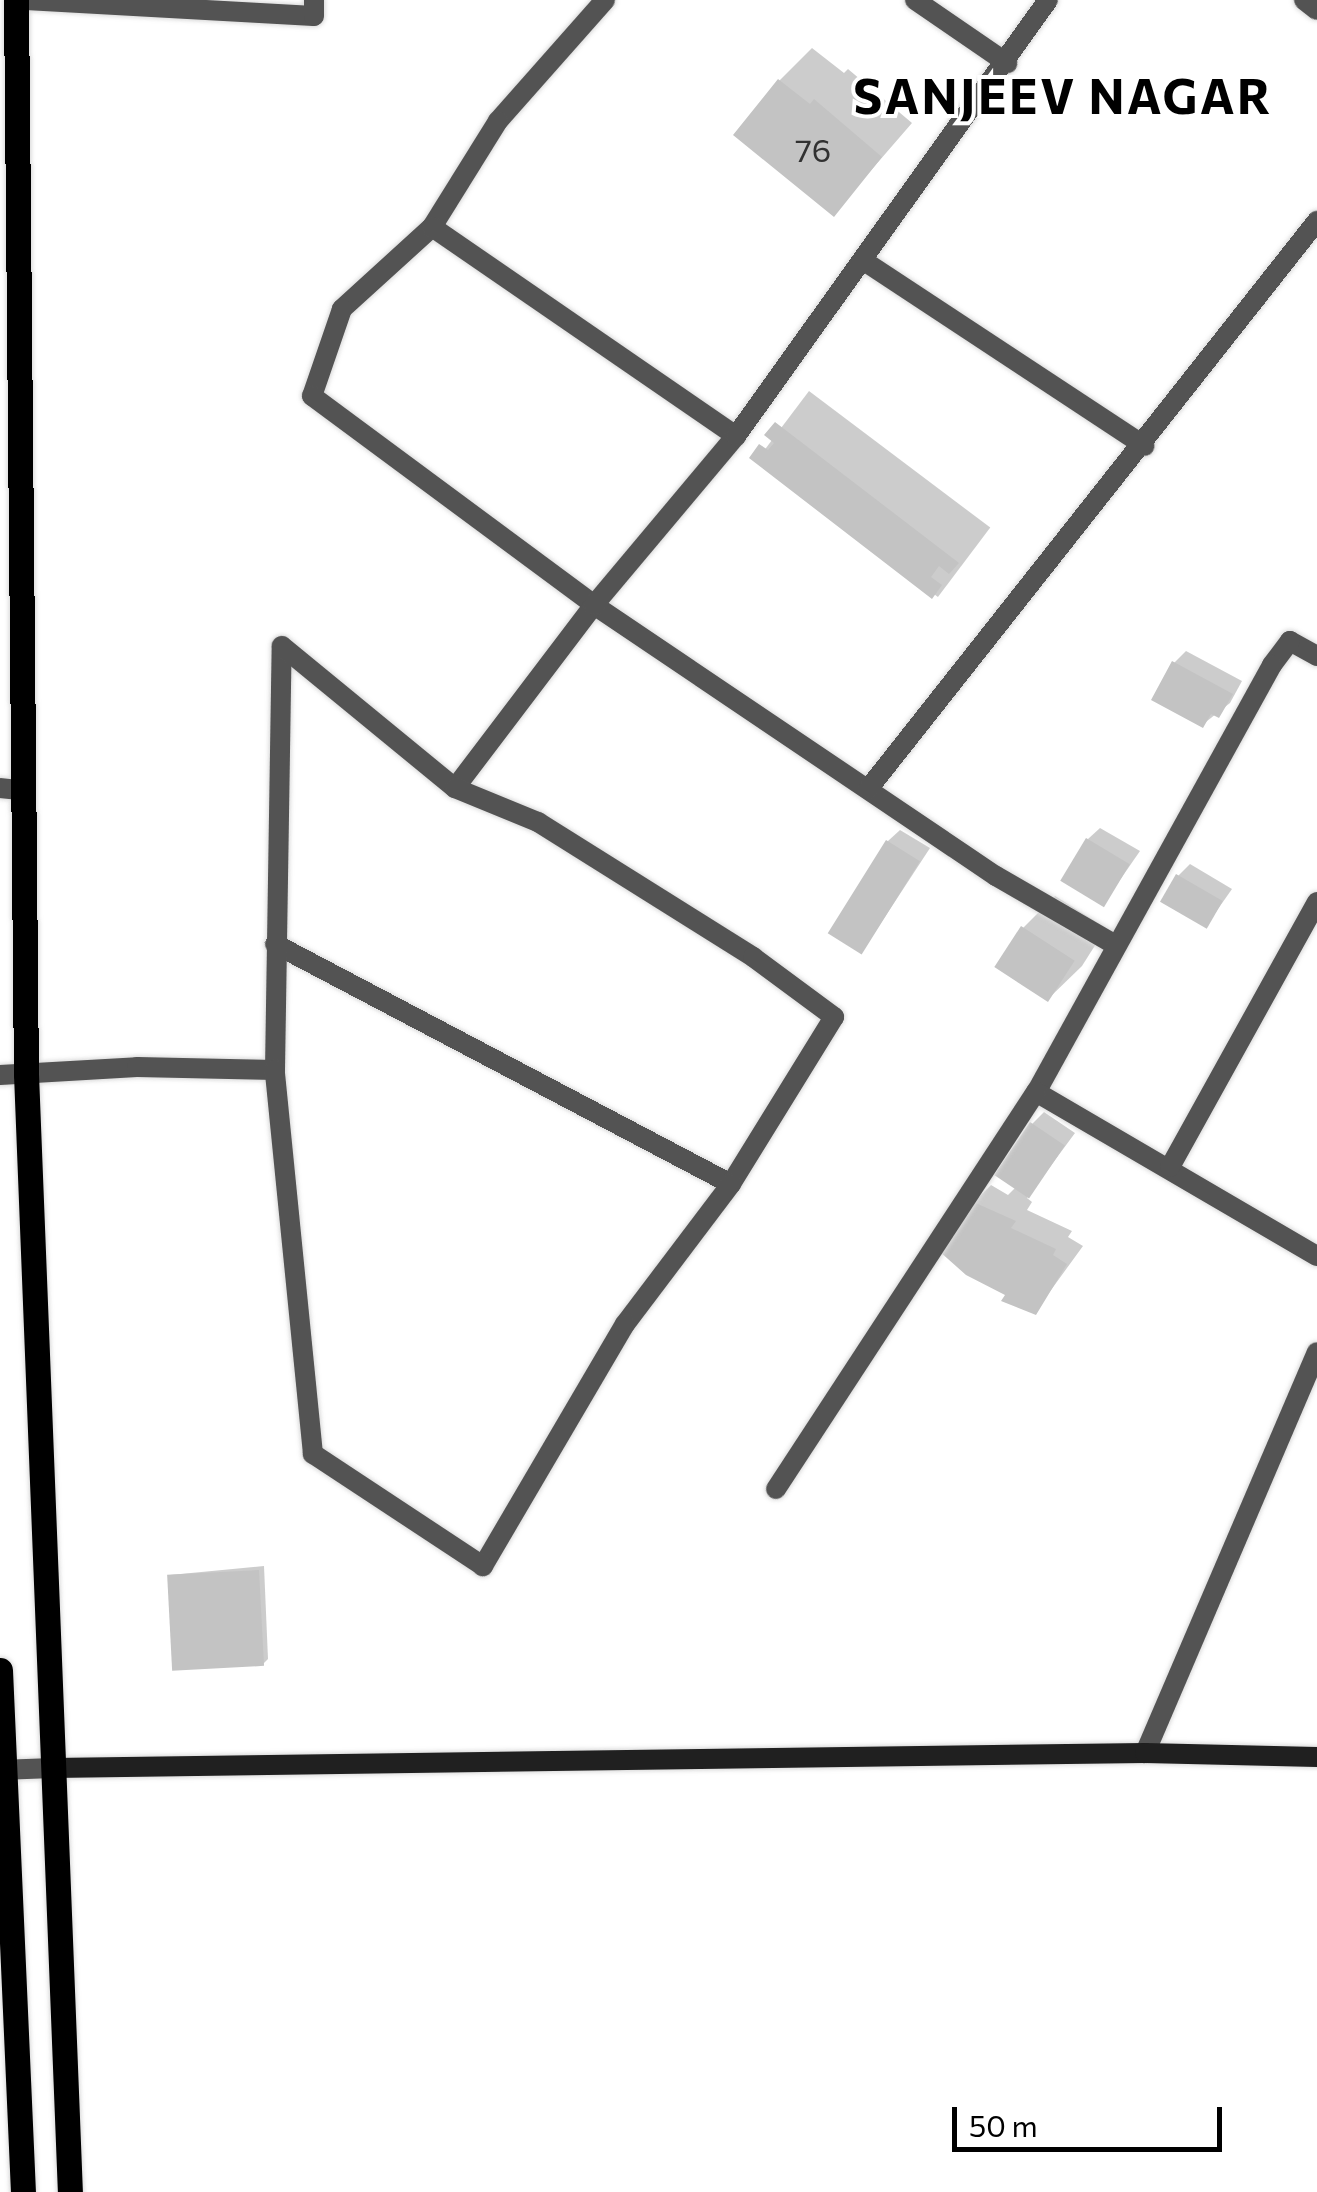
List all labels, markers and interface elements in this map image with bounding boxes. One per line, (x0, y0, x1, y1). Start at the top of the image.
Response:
district label: SANJEEV NAGAR (853, 66, 1273, 124)
house number: 76 (795, 130, 831, 168)
scale bar (957, 2087, 1227, 2149)
text: 50 m (969, 2106, 1038, 2143)

